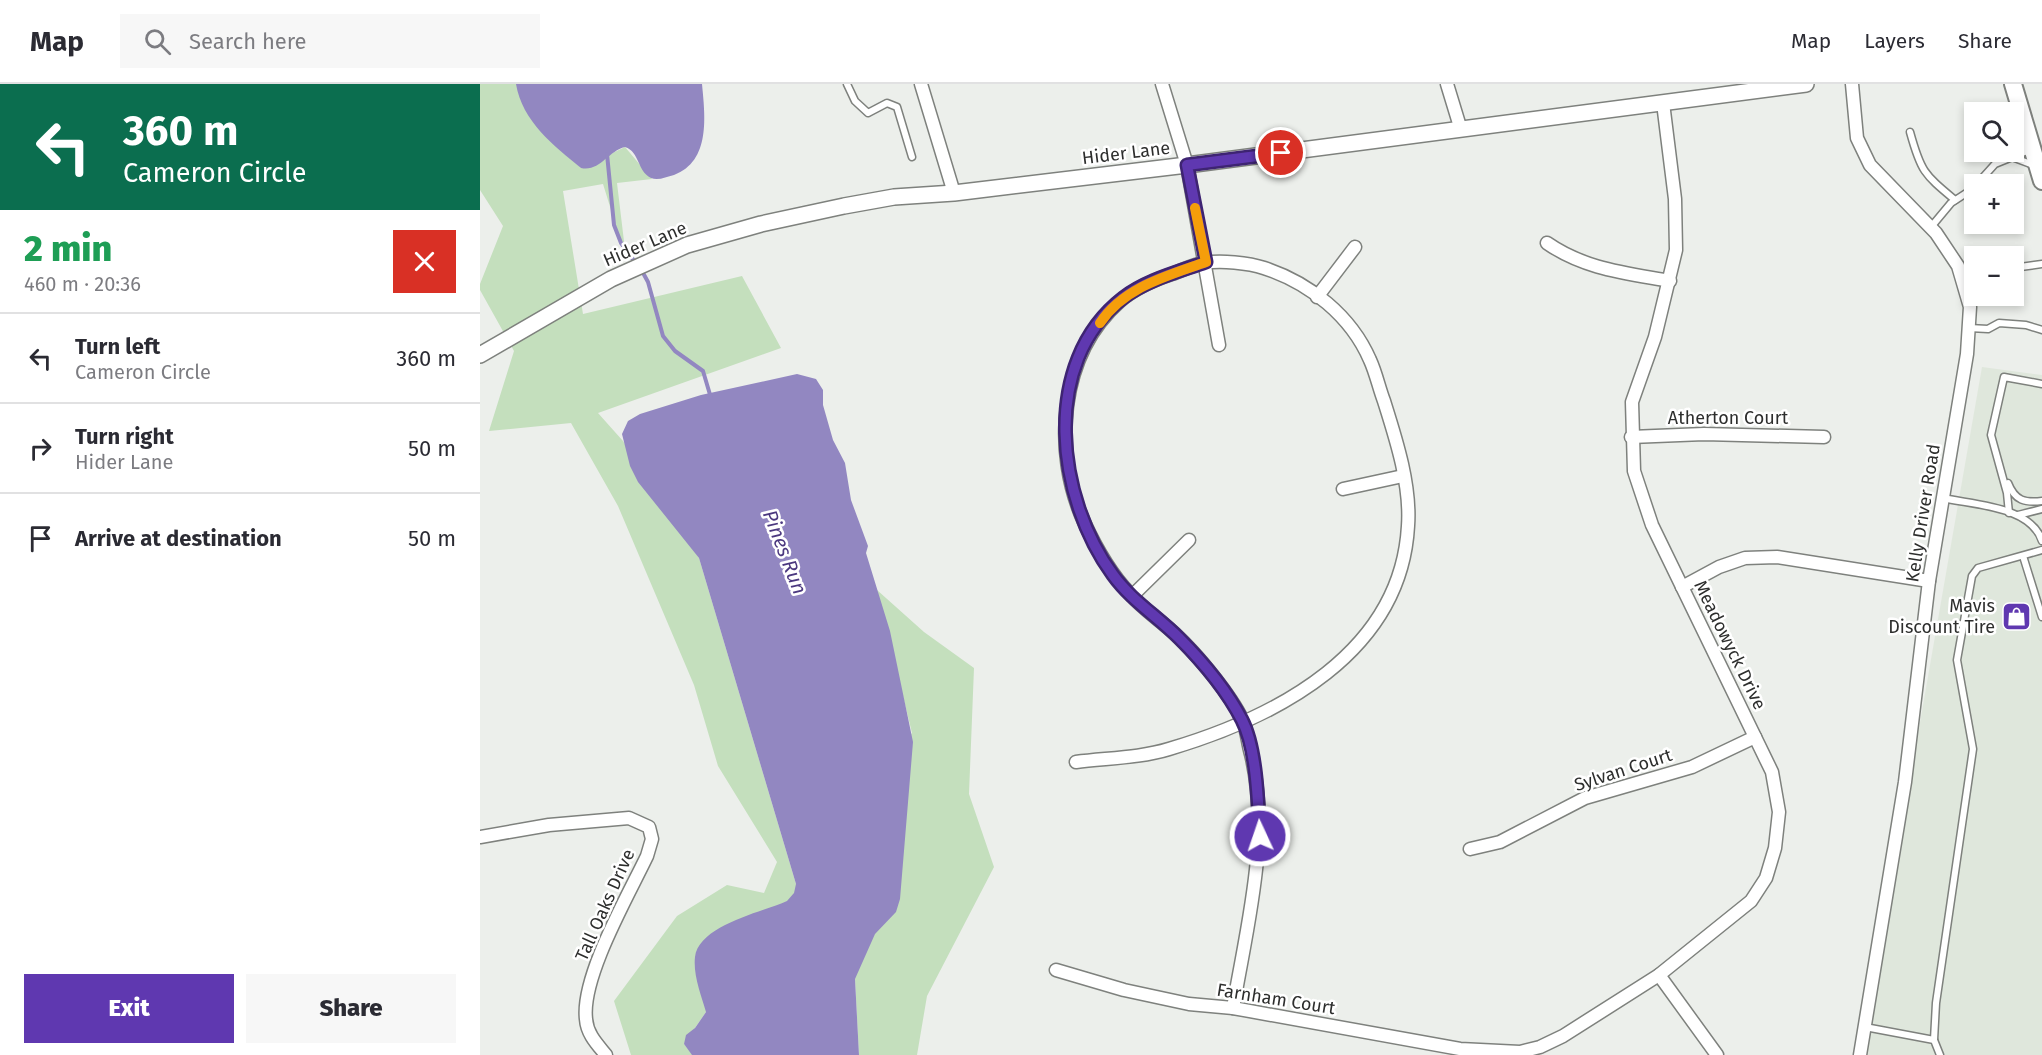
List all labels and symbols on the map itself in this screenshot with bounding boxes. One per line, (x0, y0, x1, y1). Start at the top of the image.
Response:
pin (1255, 127, 1306, 178)
street label: Hider Lane (1081, 137, 1171, 169)
street label: Hider Lane (600, 217, 690, 271)
street label: Atherton Court (1668, 407, 1789, 429)
street label: Kelly Driver Road (1901, 442, 1945, 584)
water label: Pines Run (758, 506, 812, 598)
street label: Meadowyck Drive (1689, 577, 1771, 713)
place label: Mavis Discount Tire (1888, 595, 1995, 638)
shop icon: Mavis Discount Tire (2000, 600, 2032, 632)
street label: Sylvan Court (1571, 744, 1675, 796)
position arrow (1228, 804, 1292, 868)
street label: Tall Oaks Drive (571, 846, 639, 964)
street label: Farnham Court (1215, 979, 1337, 1019)

